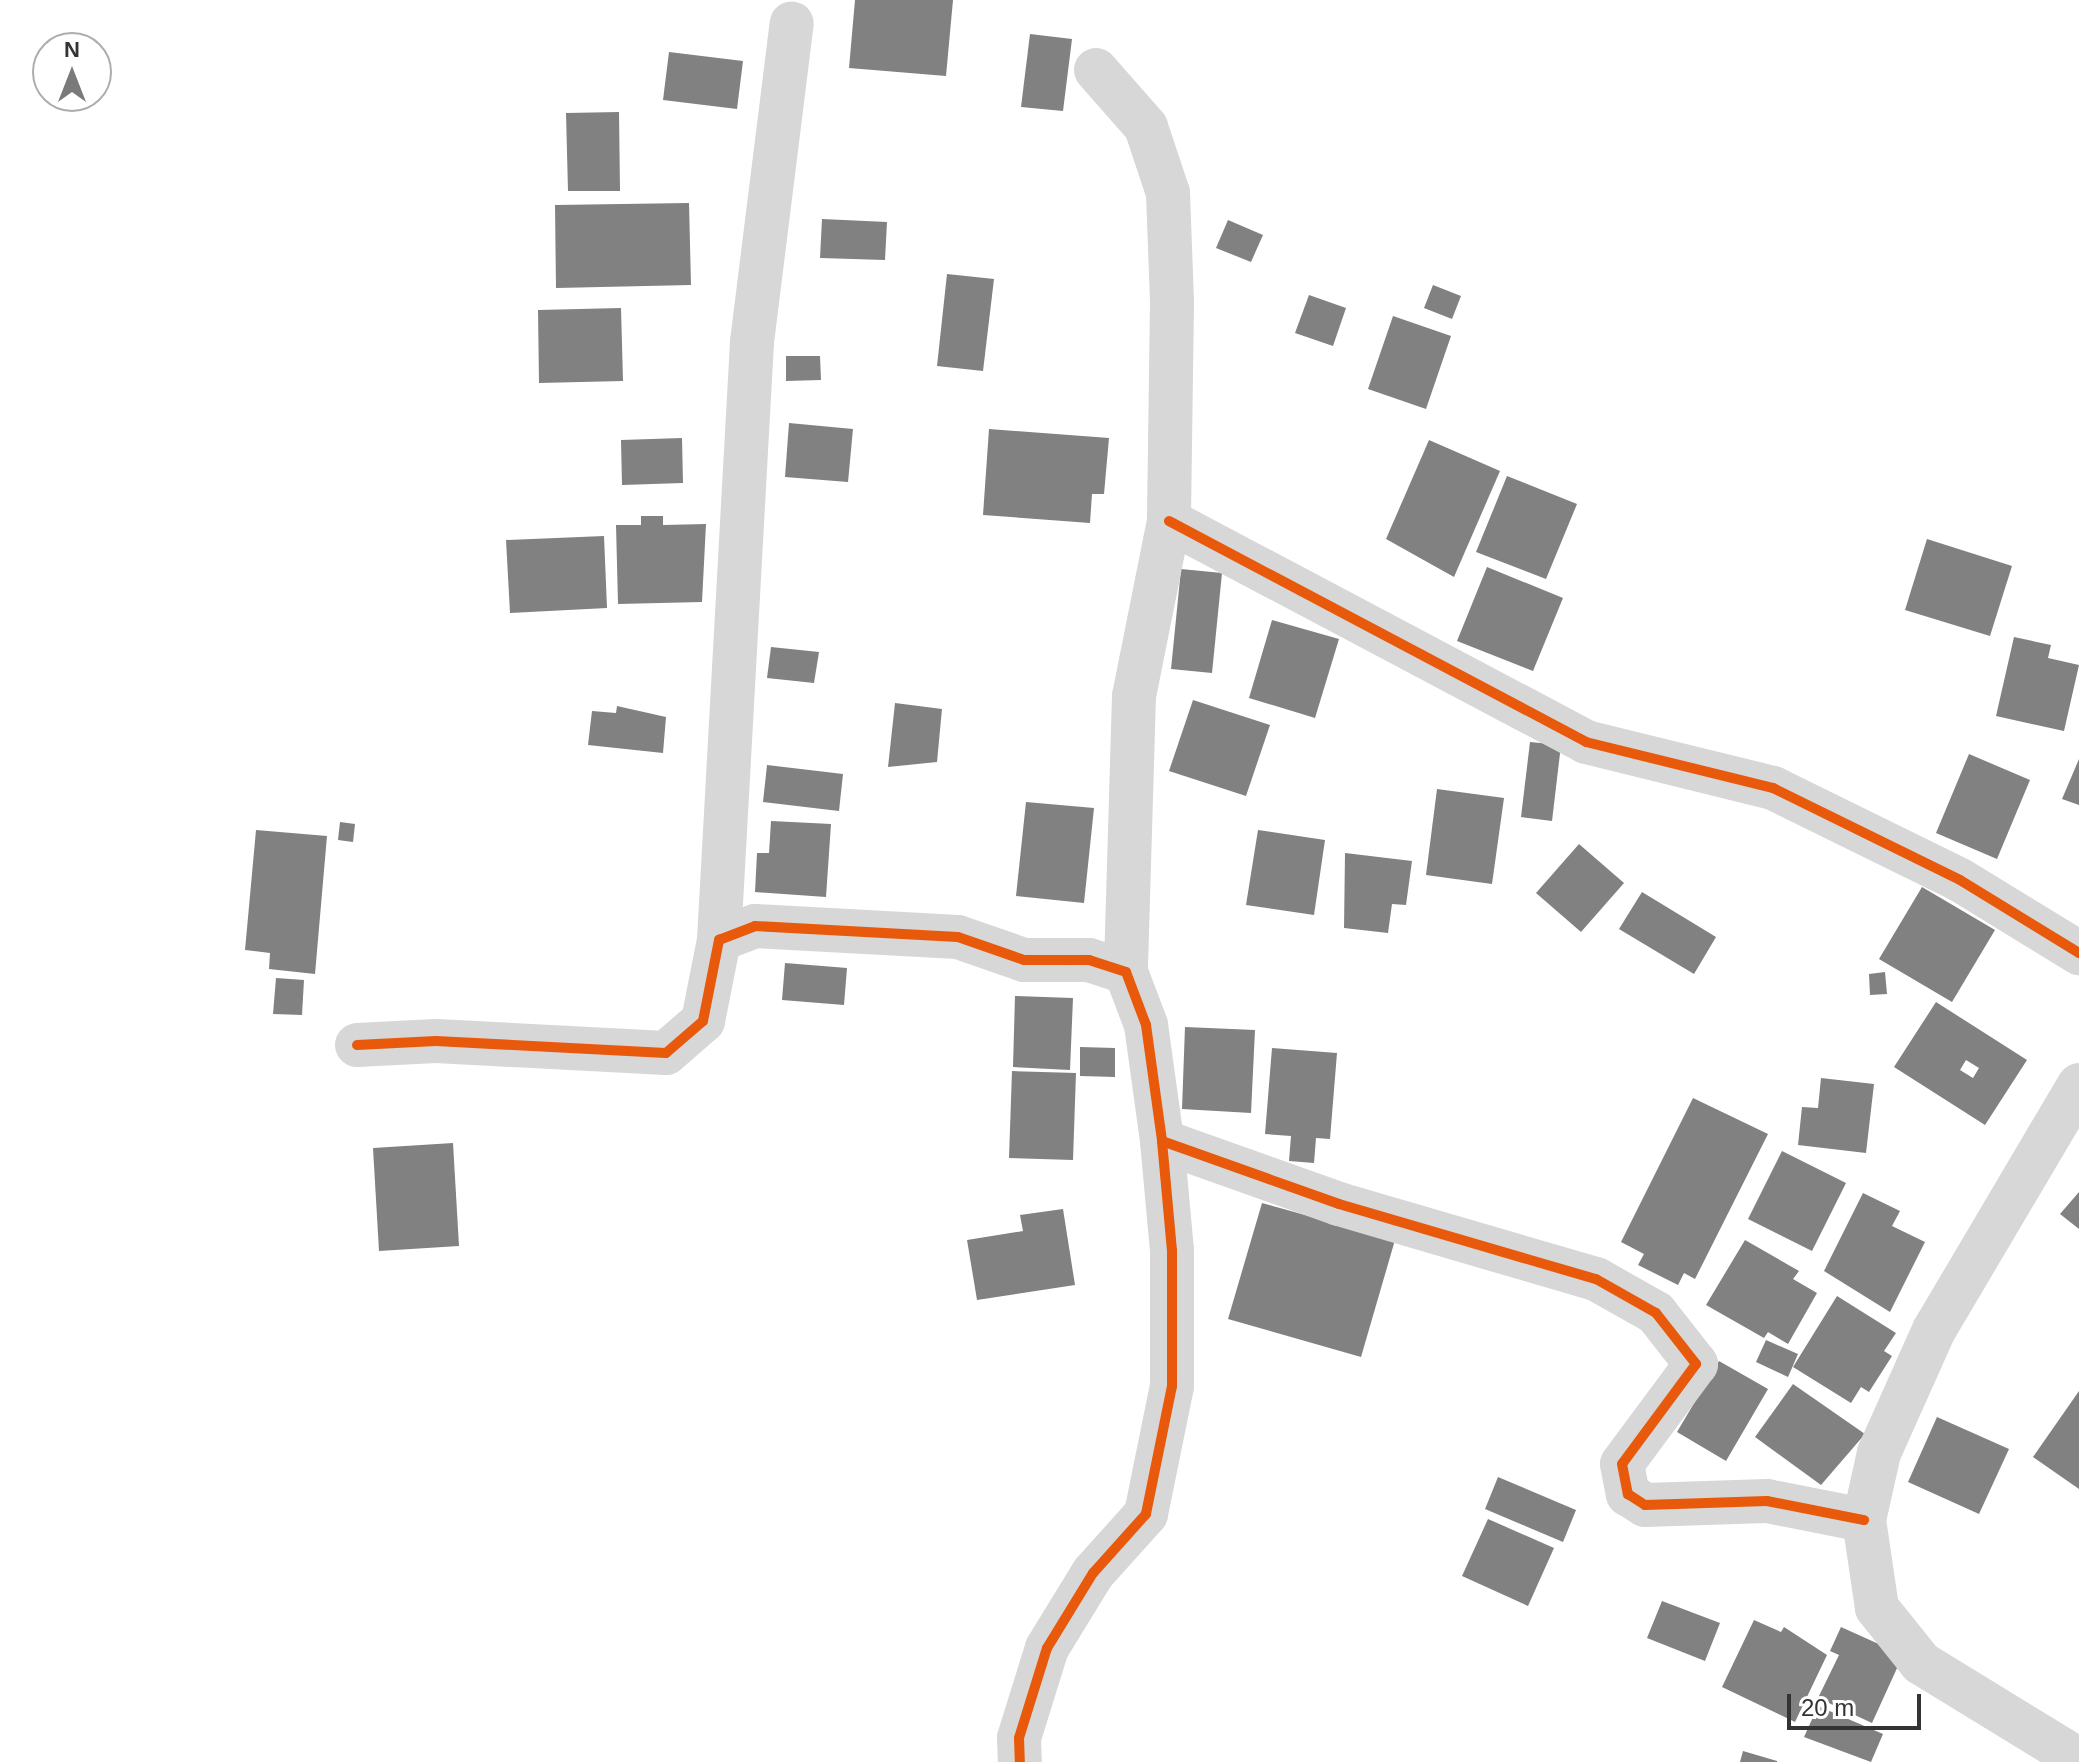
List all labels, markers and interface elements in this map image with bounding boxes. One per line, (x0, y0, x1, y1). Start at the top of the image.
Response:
north arrow (32, 32, 112, 112)
text: N (64, 37, 80, 62)
scale bar (1791, 1678, 1925, 1728)
text: 20 m (1801, 1694, 1854, 1721)

